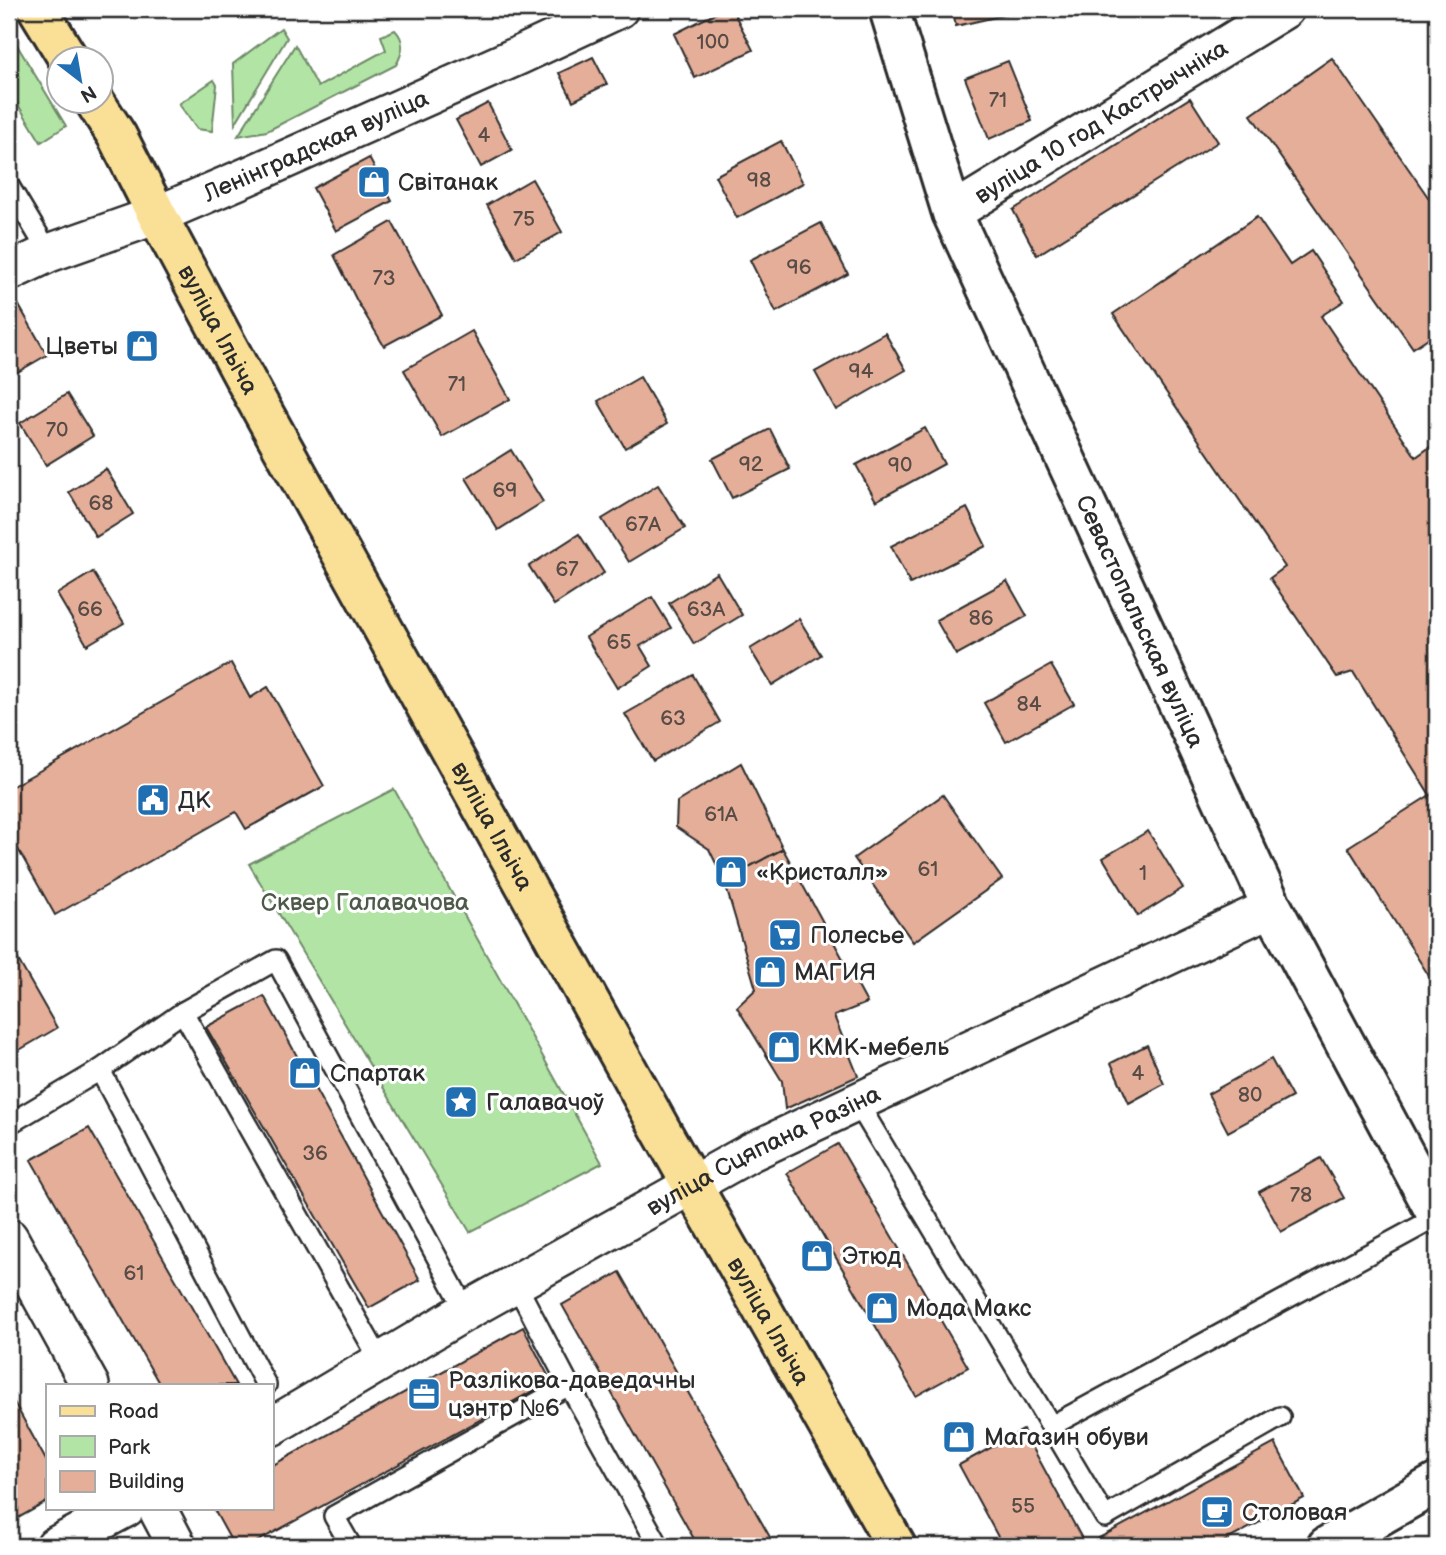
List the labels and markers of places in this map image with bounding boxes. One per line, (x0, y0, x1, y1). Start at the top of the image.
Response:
shop icon: Світанак (355, 163, 393, 201)
place label: Світанак (398, 168, 498, 197)
shop icon: Цветы (123, 327, 161, 365)
place label: Цветы (45, 332, 118, 361)
public building icon: ДК (134, 781, 172, 819)
place label: ДК (178, 786, 211, 815)
shop icon: «Кристалл» (712, 853, 750, 891)
place label: «Кристалл» (756, 858, 888, 887)
supermarket icon: Полесье (766, 916, 804, 954)
place label: Полесье (810, 921, 904, 950)
shop icon: МАГИЯ (751, 953, 789, 991)
place label: МАГИЯ (794, 958, 876, 987)
shop icon: КМК-мебель (765, 1028, 803, 1066)
place label: КМК-мебель (808, 1033, 949, 1062)
shop icon: Спартак (286, 1054, 324, 1092)
place label: Спартак (330, 1059, 425, 1088)
place icon: Галавачоў (442, 1083, 480, 1121)
place label: Галавачоў (486, 1088, 604, 1117)
shop icon: Этюд (798, 1237, 836, 1275)
place label: Этюд (842, 1242, 902, 1271)
shop icon: Мода Макс (863, 1289, 901, 1327)
place label: Мода Макс (906, 1294, 1032, 1323)
place label: Разлікова-даведачны цэнтр №6 (448, 1366, 696, 1423)
office icon: Разлікова-даведачны цэнтр №6 (405, 1375, 443, 1413)
shop icon: Магазин обуви (940, 1418, 978, 1456)
place label: Магазин обуви (984, 1423, 1149, 1452)
cafe icon: Столовая (1198, 1493, 1236, 1531)
place label: Столовая (1242, 1498, 1347, 1527)

